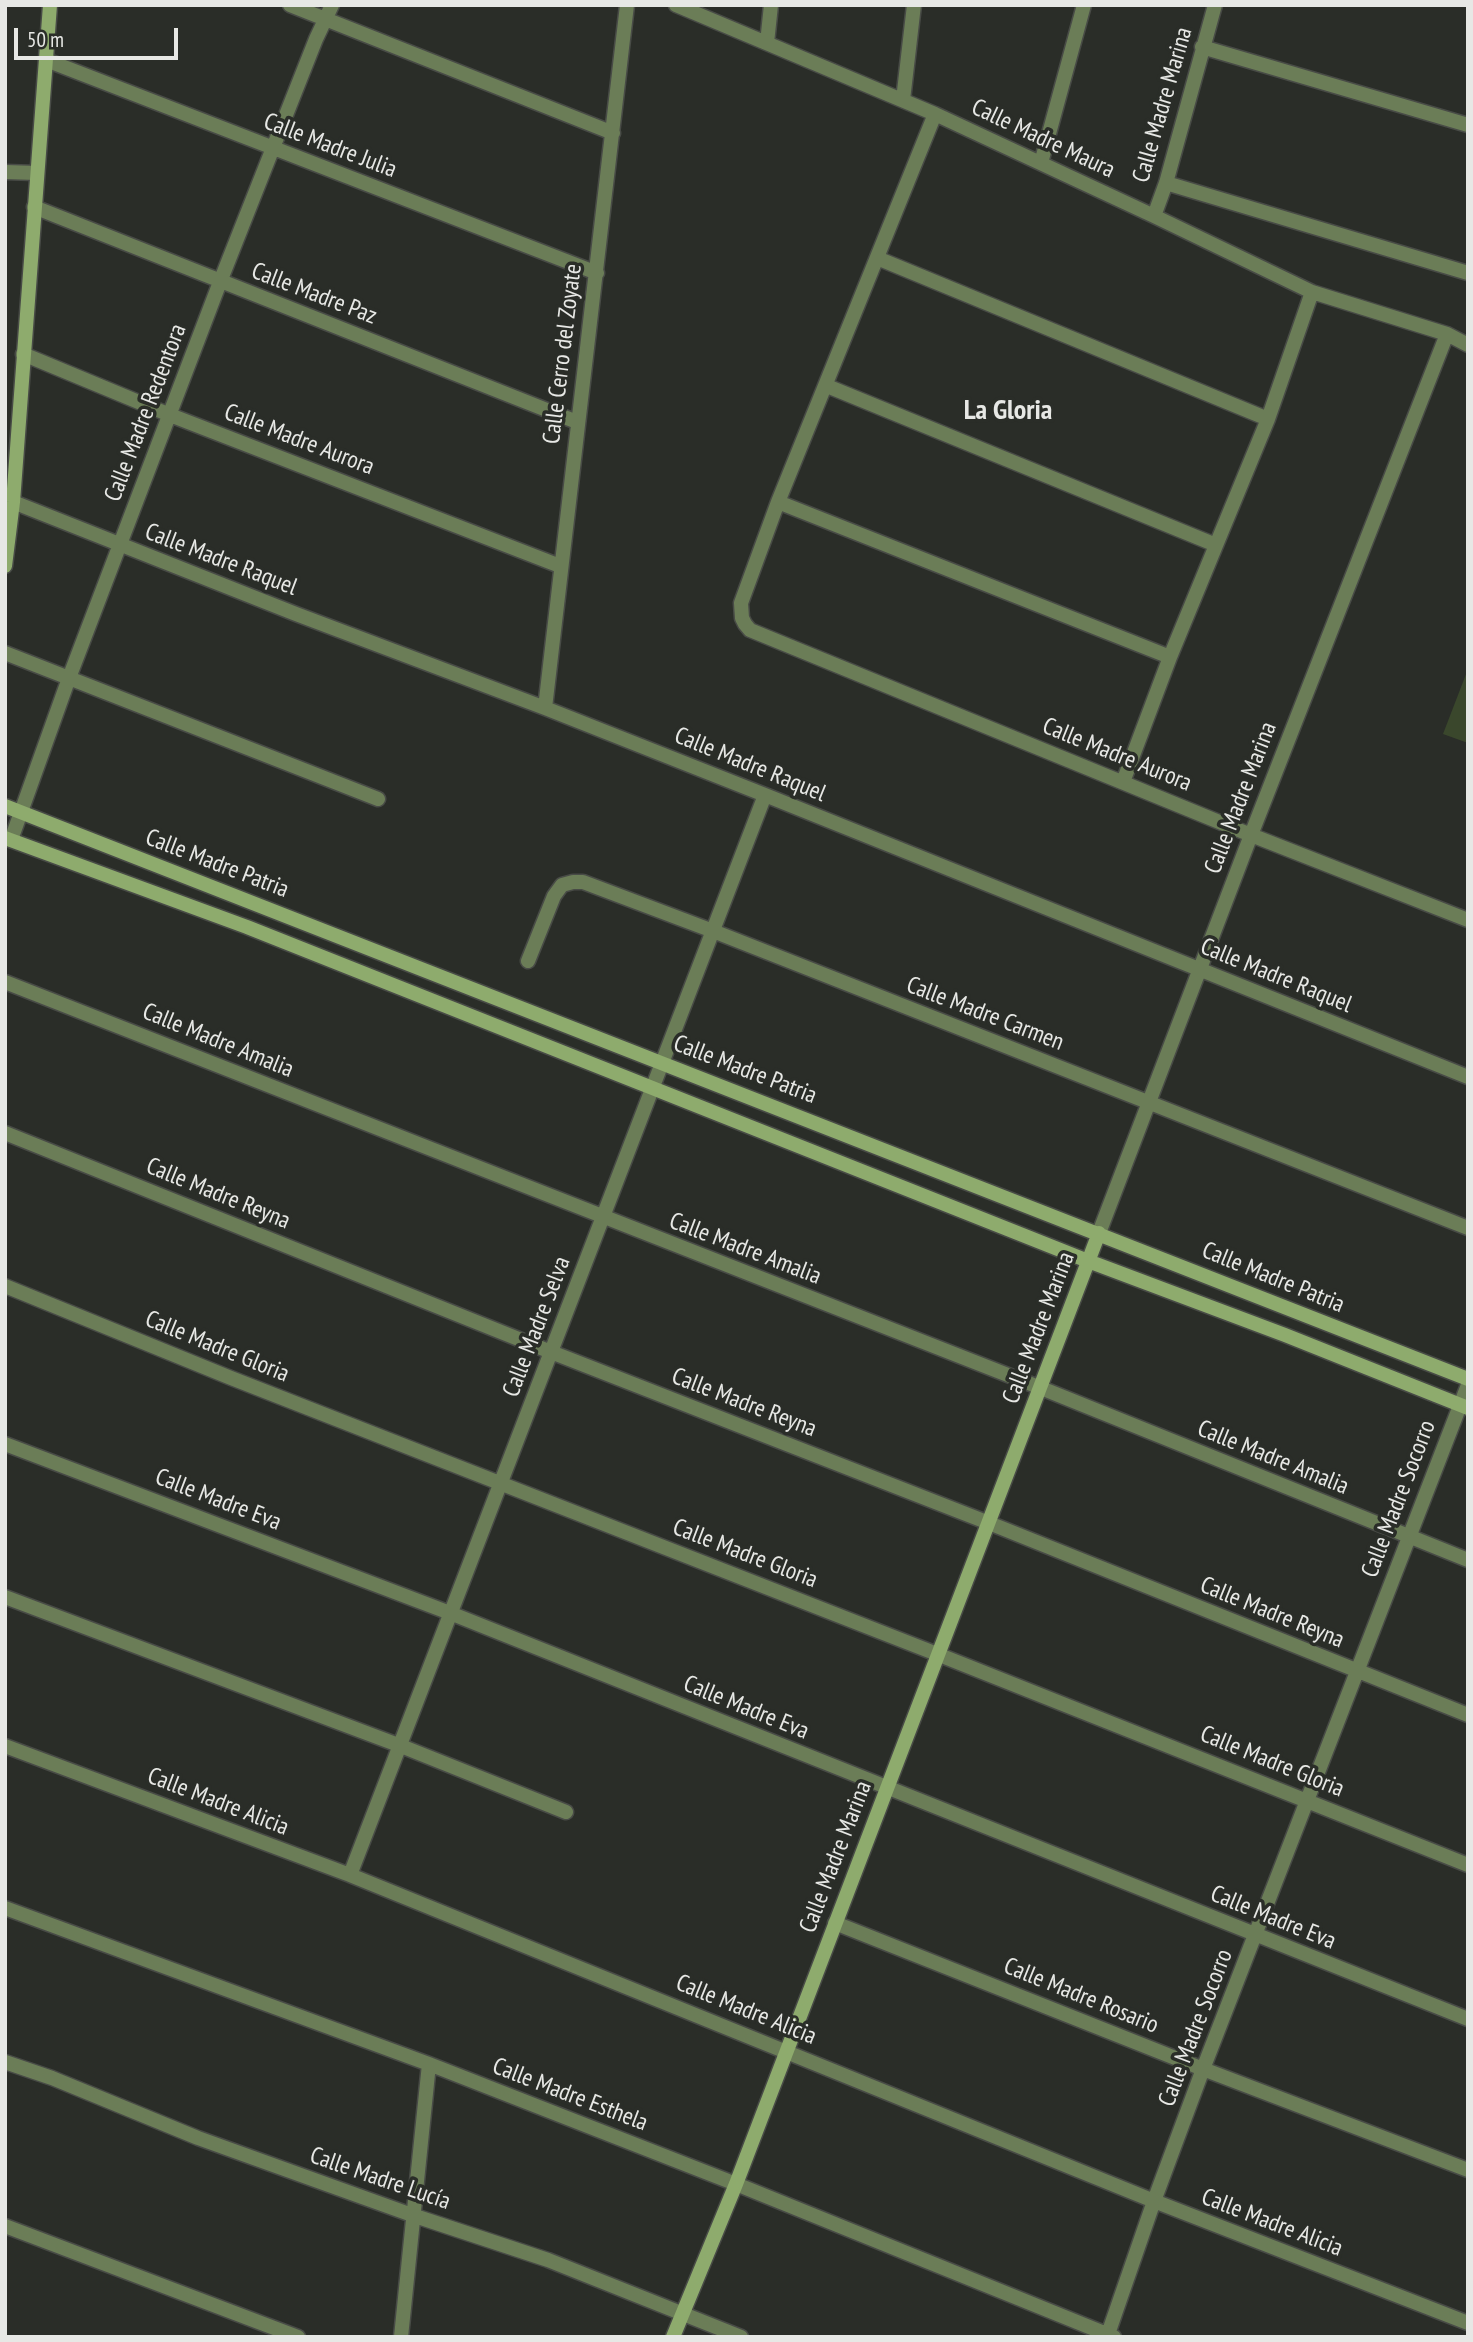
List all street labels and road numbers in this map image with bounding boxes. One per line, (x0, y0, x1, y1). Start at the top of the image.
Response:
street label: Calle Madre Marina (1127, 24, 1199, 186)
street label: Calle Madre Maura (967, 93, 1119, 185)
street label: Calle Madre Julia (260, 107, 400, 185)
street label: Calle Madre Paz (247, 257, 381, 331)
street label: Calle Cerro del Zoyate (538, 262, 588, 446)
street label: Calle Madre Redentora (99, 320, 193, 506)
street label: Calle Madre Aurora (220, 398, 378, 482)
street label: Calle Madre Raquel (141, 518, 301, 602)
street label: Calle Madre Aurora (1038, 712, 1196, 798)
street label: Calle Madre Marina (1199, 718, 1283, 878)
street label: Calle Madre Raquel (670, 722, 830, 808)
street label: Calle Madre Patria (141, 823, 293, 905)
street label: Calle Madre Raquel (1196, 933, 1356, 1019)
street label: Calle Madre Carmen (902, 971, 1068, 1057)
street label: Calle Madre Amalia (138, 998, 298, 1084)
street label: Calle Madre Patria (669, 1029, 821, 1111)
street label: Calle Madre Reyna (142, 1152, 294, 1236)
street label: Calle Madre Amalia (665, 1207, 825, 1291)
street label: Calle Madre Patria (1198, 1236, 1348, 1320)
street label: Calle Madre Marina (997, 1248, 1081, 1408)
street label: Calle Madre Selva (497, 1253, 577, 1401)
street label: Calle Madre Gloria (141, 1305, 293, 1389)
street label: Calle Madre Reyna (668, 1362, 820, 1444)
street label: Calle Madre Amalia (1193, 1415, 1353, 1501)
street label: Calle Madre Socorro (1356, 1416, 1442, 1582)
street label: Calle Madre Eva (151, 1463, 285, 1537)
street label: Calle Madre Gloria (669, 1513, 821, 1595)
street label: Calle Madre Reyna (1196, 1571, 1348, 1655)
street label: Calle Madre Eva (679, 1670, 813, 1746)
street label: Calle Madre Gloria (1196, 1720, 1348, 1804)
street label: Calle Madre Alicia (143, 1762, 293, 1842)
street label: Calle Madre Marina (794, 1777, 878, 1937)
street label: Calle Madre Eva (1206, 1880, 1340, 1956)
street label: Calle Madre Socorro (1153, 1945, 1239, 2111)
street label: Calle Madre Rosario (1000, 1952, 1162, 2040)
street label: Calle Madre Alicia (672, 1969, 820, 2051)
street label: Calle Madre Esthela (488, 2052, 652, 2138)
street label: Calle Madre Lucía (306, 2142, 454, 2216)
street label: Calle Madre Alicia (1197, 2183, 1347, 2263)

